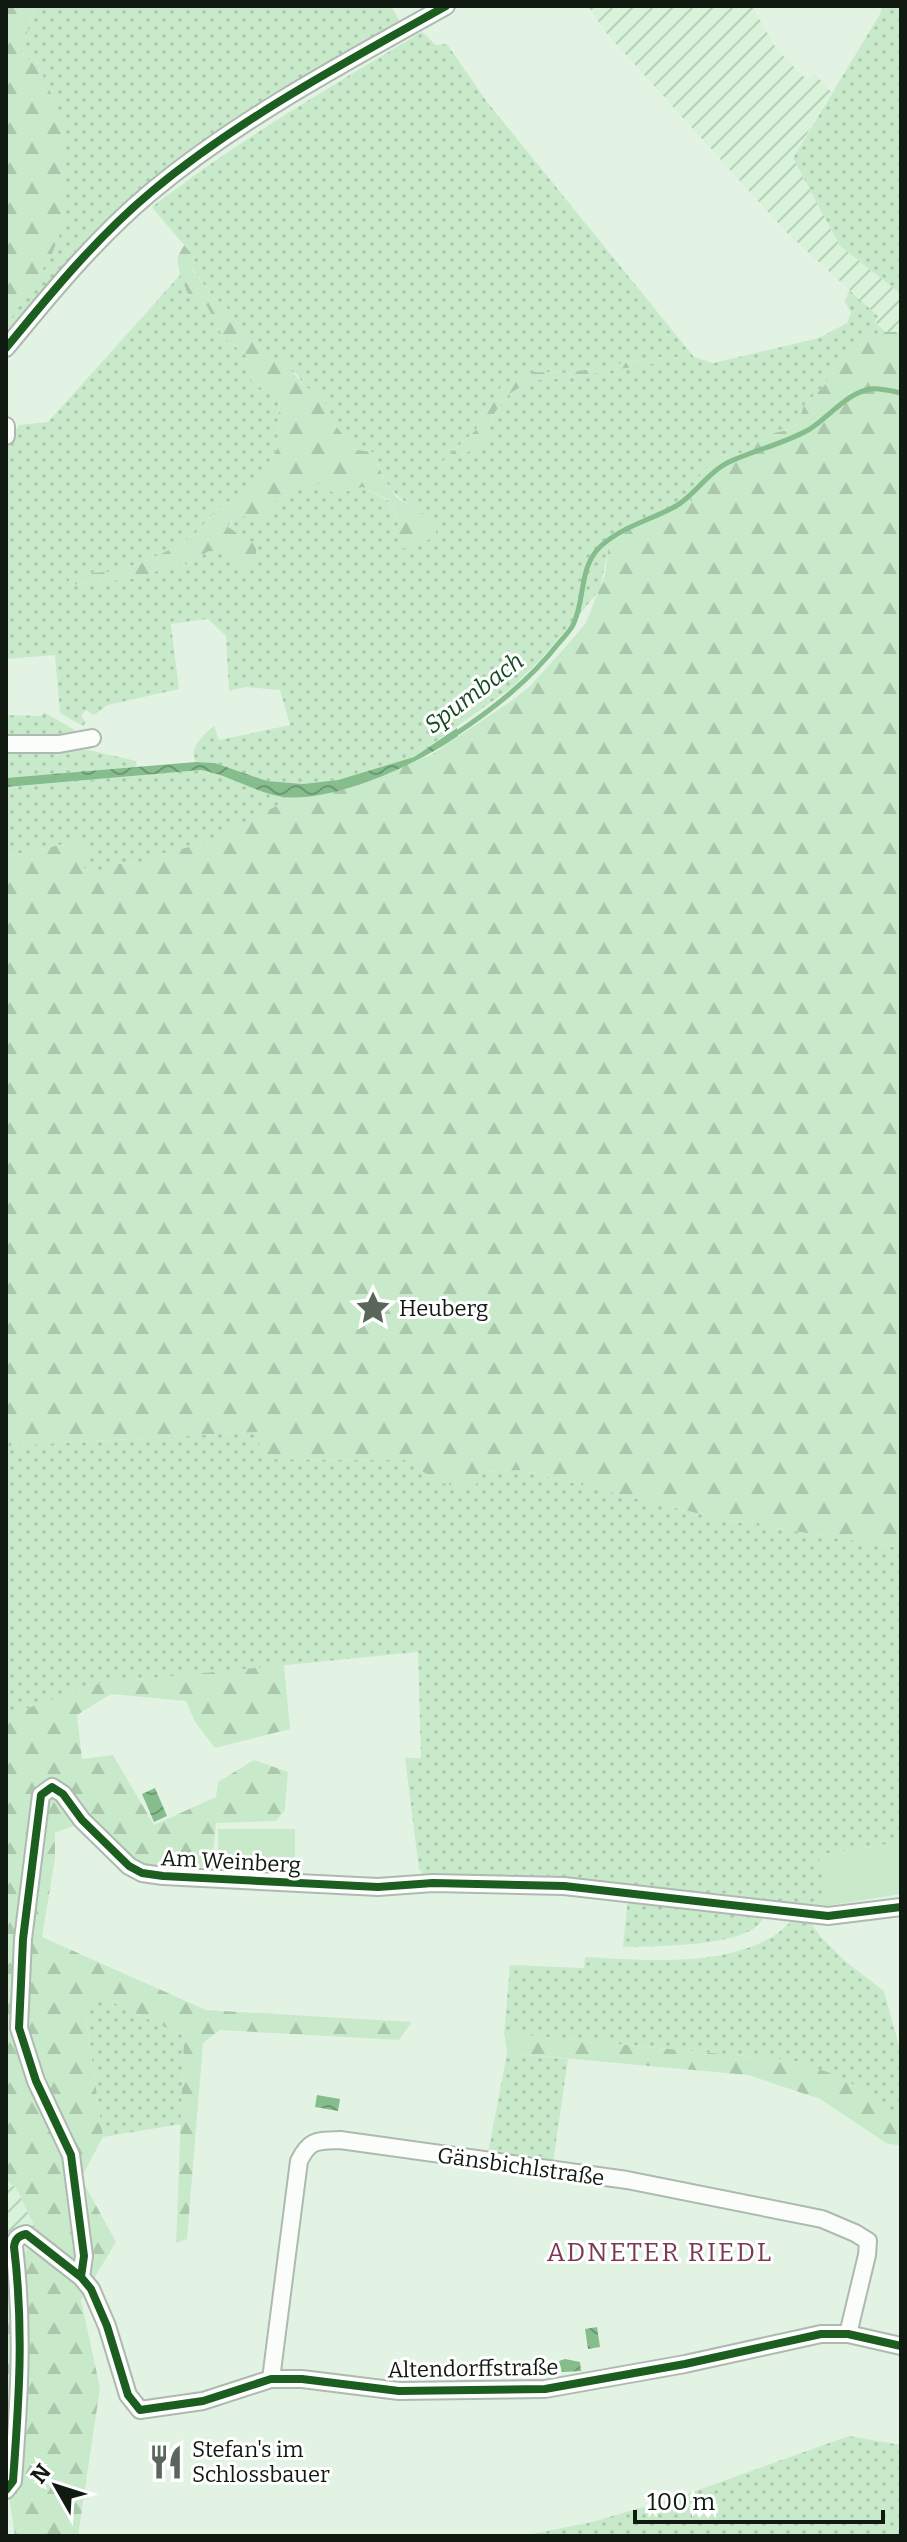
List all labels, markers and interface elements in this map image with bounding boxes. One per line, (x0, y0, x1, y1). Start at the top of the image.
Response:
water label: Spumbach (419, 647, 529, 739)
place icon: Heuberg (354, 1289, 392, 1327)
place label: Heuberg (399, 1295, 488, 1322)
street label: Am Weinberg (160, 1844, 302, 1879)
street label: Gänsbichlstraße (436, 2141, 606, 2192)
district label: ADNETER RIEDL (547, 2237, 773, 2268)
street label: Altendorffstraße (387, 2354, 559, 2383)
place label: Stefan's im Schlossbauer (192, 2436, 330, 2488)
restaurant icon: Stefan's im Schlossbauer (147, 2443, 185, 2481)
north arrow (16, 2446, 96, 2526)
text: N (25, 2459, 57, 2489)
scale bar (635, 2474, 883, 2524)
text: 100 m (647, 2488, 715, 2516)

